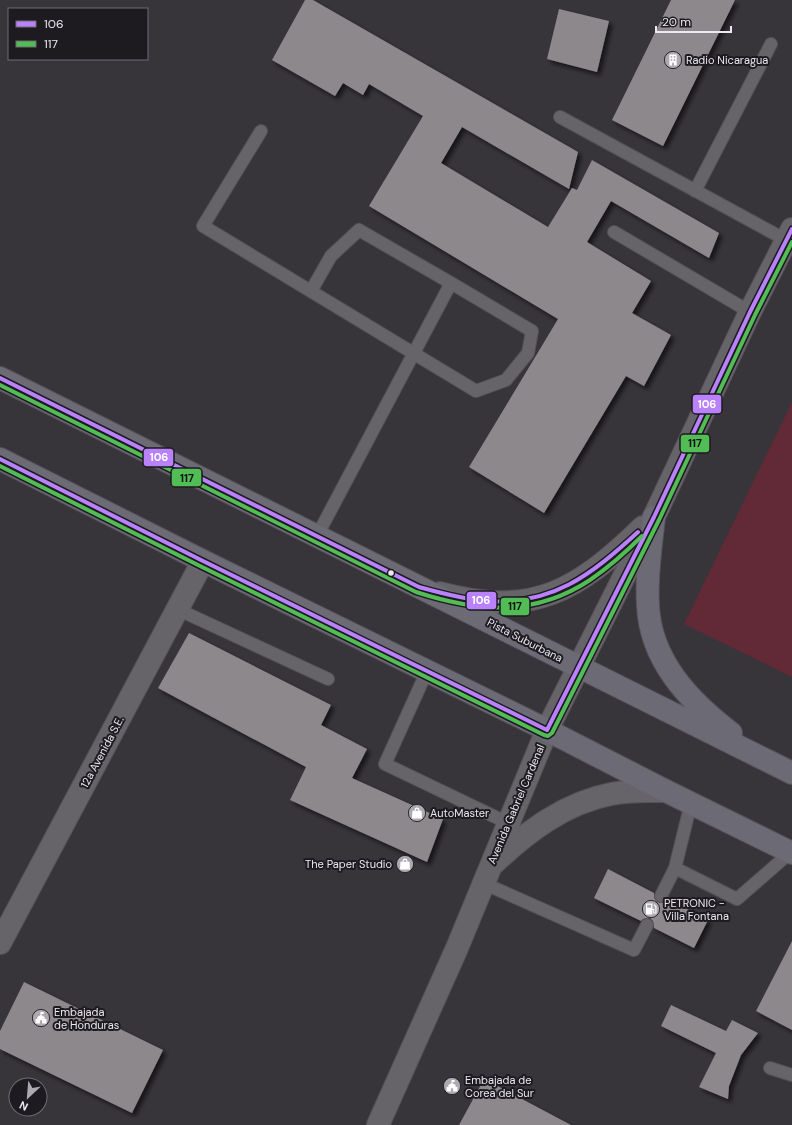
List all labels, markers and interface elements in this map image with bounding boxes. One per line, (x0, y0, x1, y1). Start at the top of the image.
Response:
legend (8, 8, 148, 60)
scale bar (656, 8, 731, 34)
text: 20 m (662, 14, 691, 30)
text: 106 (44, 16, 64, 32)
text: 117 (44, 36, 58, 52)
building icon: Radio Nicaragua (663, 50, 683, 70)
place label: Radio Nicaragua (686, 53, 768, 67)
line badge: 106 (692, 394, 722, 414)
text: 106 (698, 397, 716, 411)
line badge: 117 (680, 434, 710, 453)
text: 117 (688, 436, 702, 450)
line badge: 106 (143, 448, 174, 467)
text: 106 (150, 450, 168, 464)
line badge: 117 (171, 468, 202, 487)
text: 117 (180, 471, 194, 485)
unlabelled marker (386, 568, 396, 578)
line badge: 106 (466, 591, 497, 610)
text: 106 (472, 593, 490, 607)
line badge: 117 (500, 597, 530, 616)
text: 117 (508, 599, 522, 613)
street label: Pista Suburbana (485, 615, 565, 665)
street label: 12a Avenida S.E. (77, 714, 127, 790)
street label: Avenida Gabriel Cardenal (484, 742, 548, 866)
shop icon: AutoMaster (407, 803, 427, 823)
place label: AutoMaster (430, 806, 489, 820)
shop icon: The Paper Studio (395, 854, 415, 874)
place label: The Paper Studio (305, 857, 392, 871)
place label: PETRONIC - Villa Fontana (664, 896, 729, 923)
fuel station icon: PETRONIC - Villa Fontana (641, 899, 661, 919)
place label: Embajada de Honduras (54, 1005, 119, 1032)
public building icon: Embajada de Honduras (31, 1008, 51, 1028)
place label: Embajada de Corea del Sur (465, 1073, 534, 1100)
public building icon: Embajada de Corea del Sur (442, 1076, 462, 1096)
north arrow (8, 1077, 48, 1117)
text: N (17, 1098, 30, 1114)

